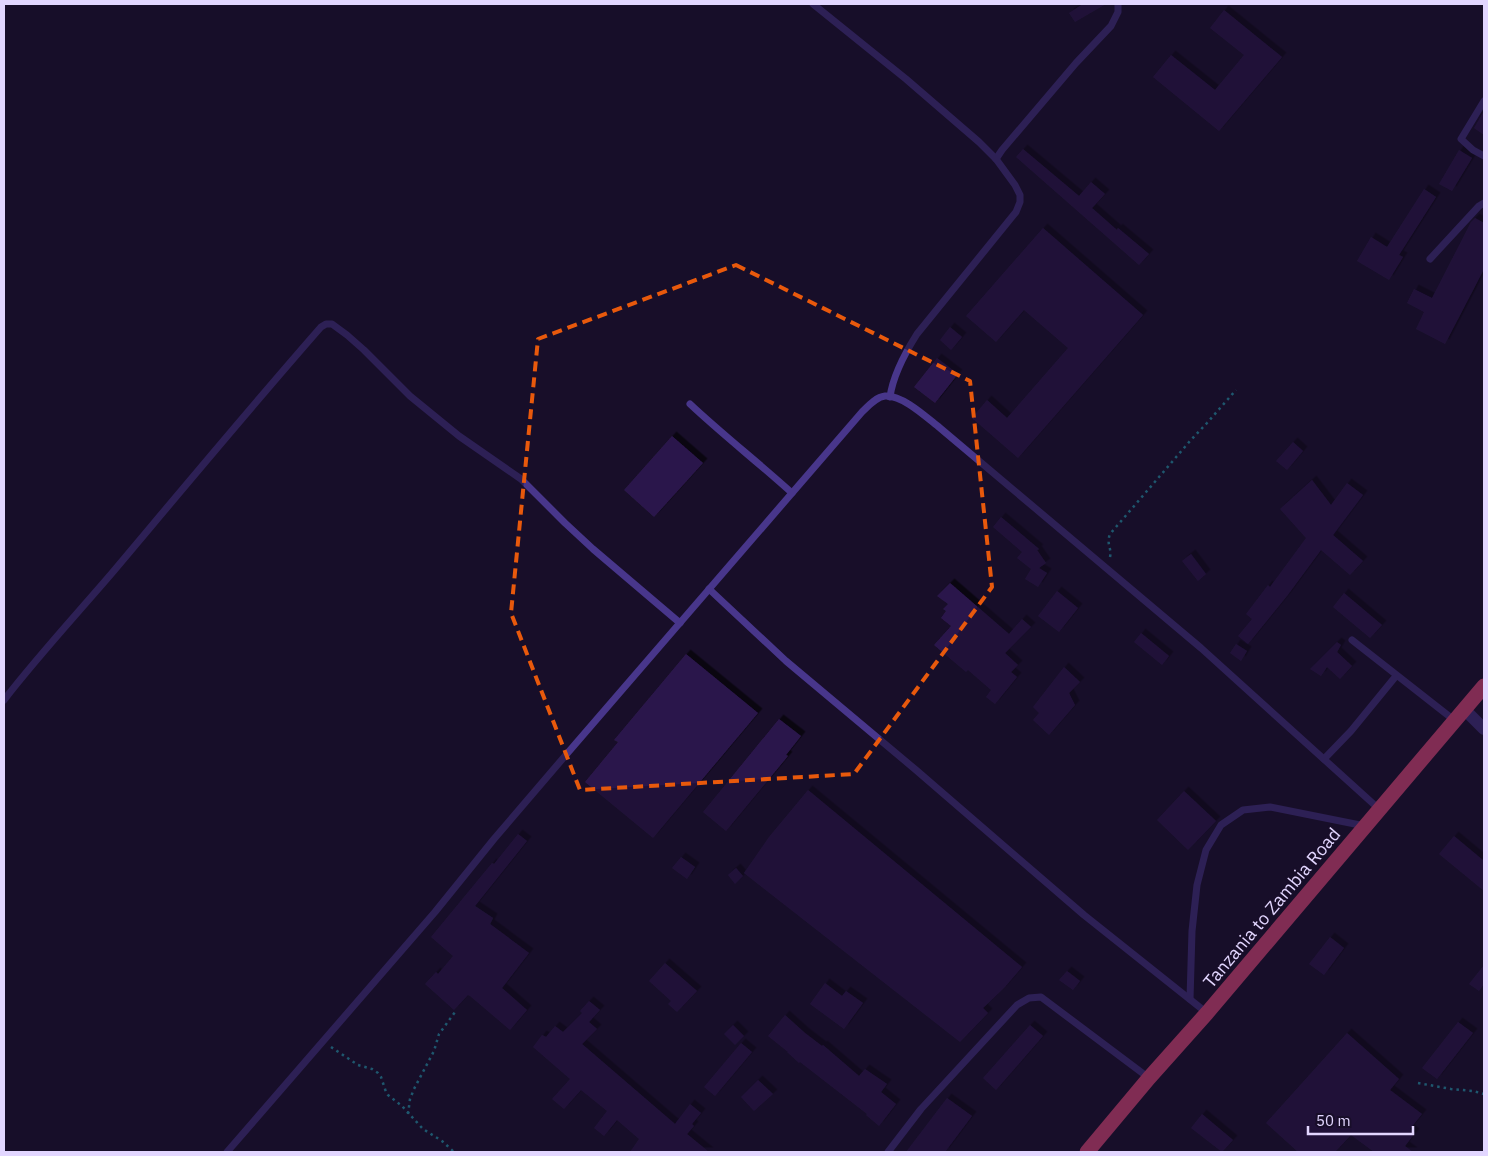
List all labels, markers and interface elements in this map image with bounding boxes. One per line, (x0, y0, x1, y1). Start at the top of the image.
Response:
street label: Tanzania to Zambia Road (1198, 823, 1345, 992)
scale bar (1308, 1104, 1413, 1136)
text: 50 m (1316, 1111, 1351, 1130)

